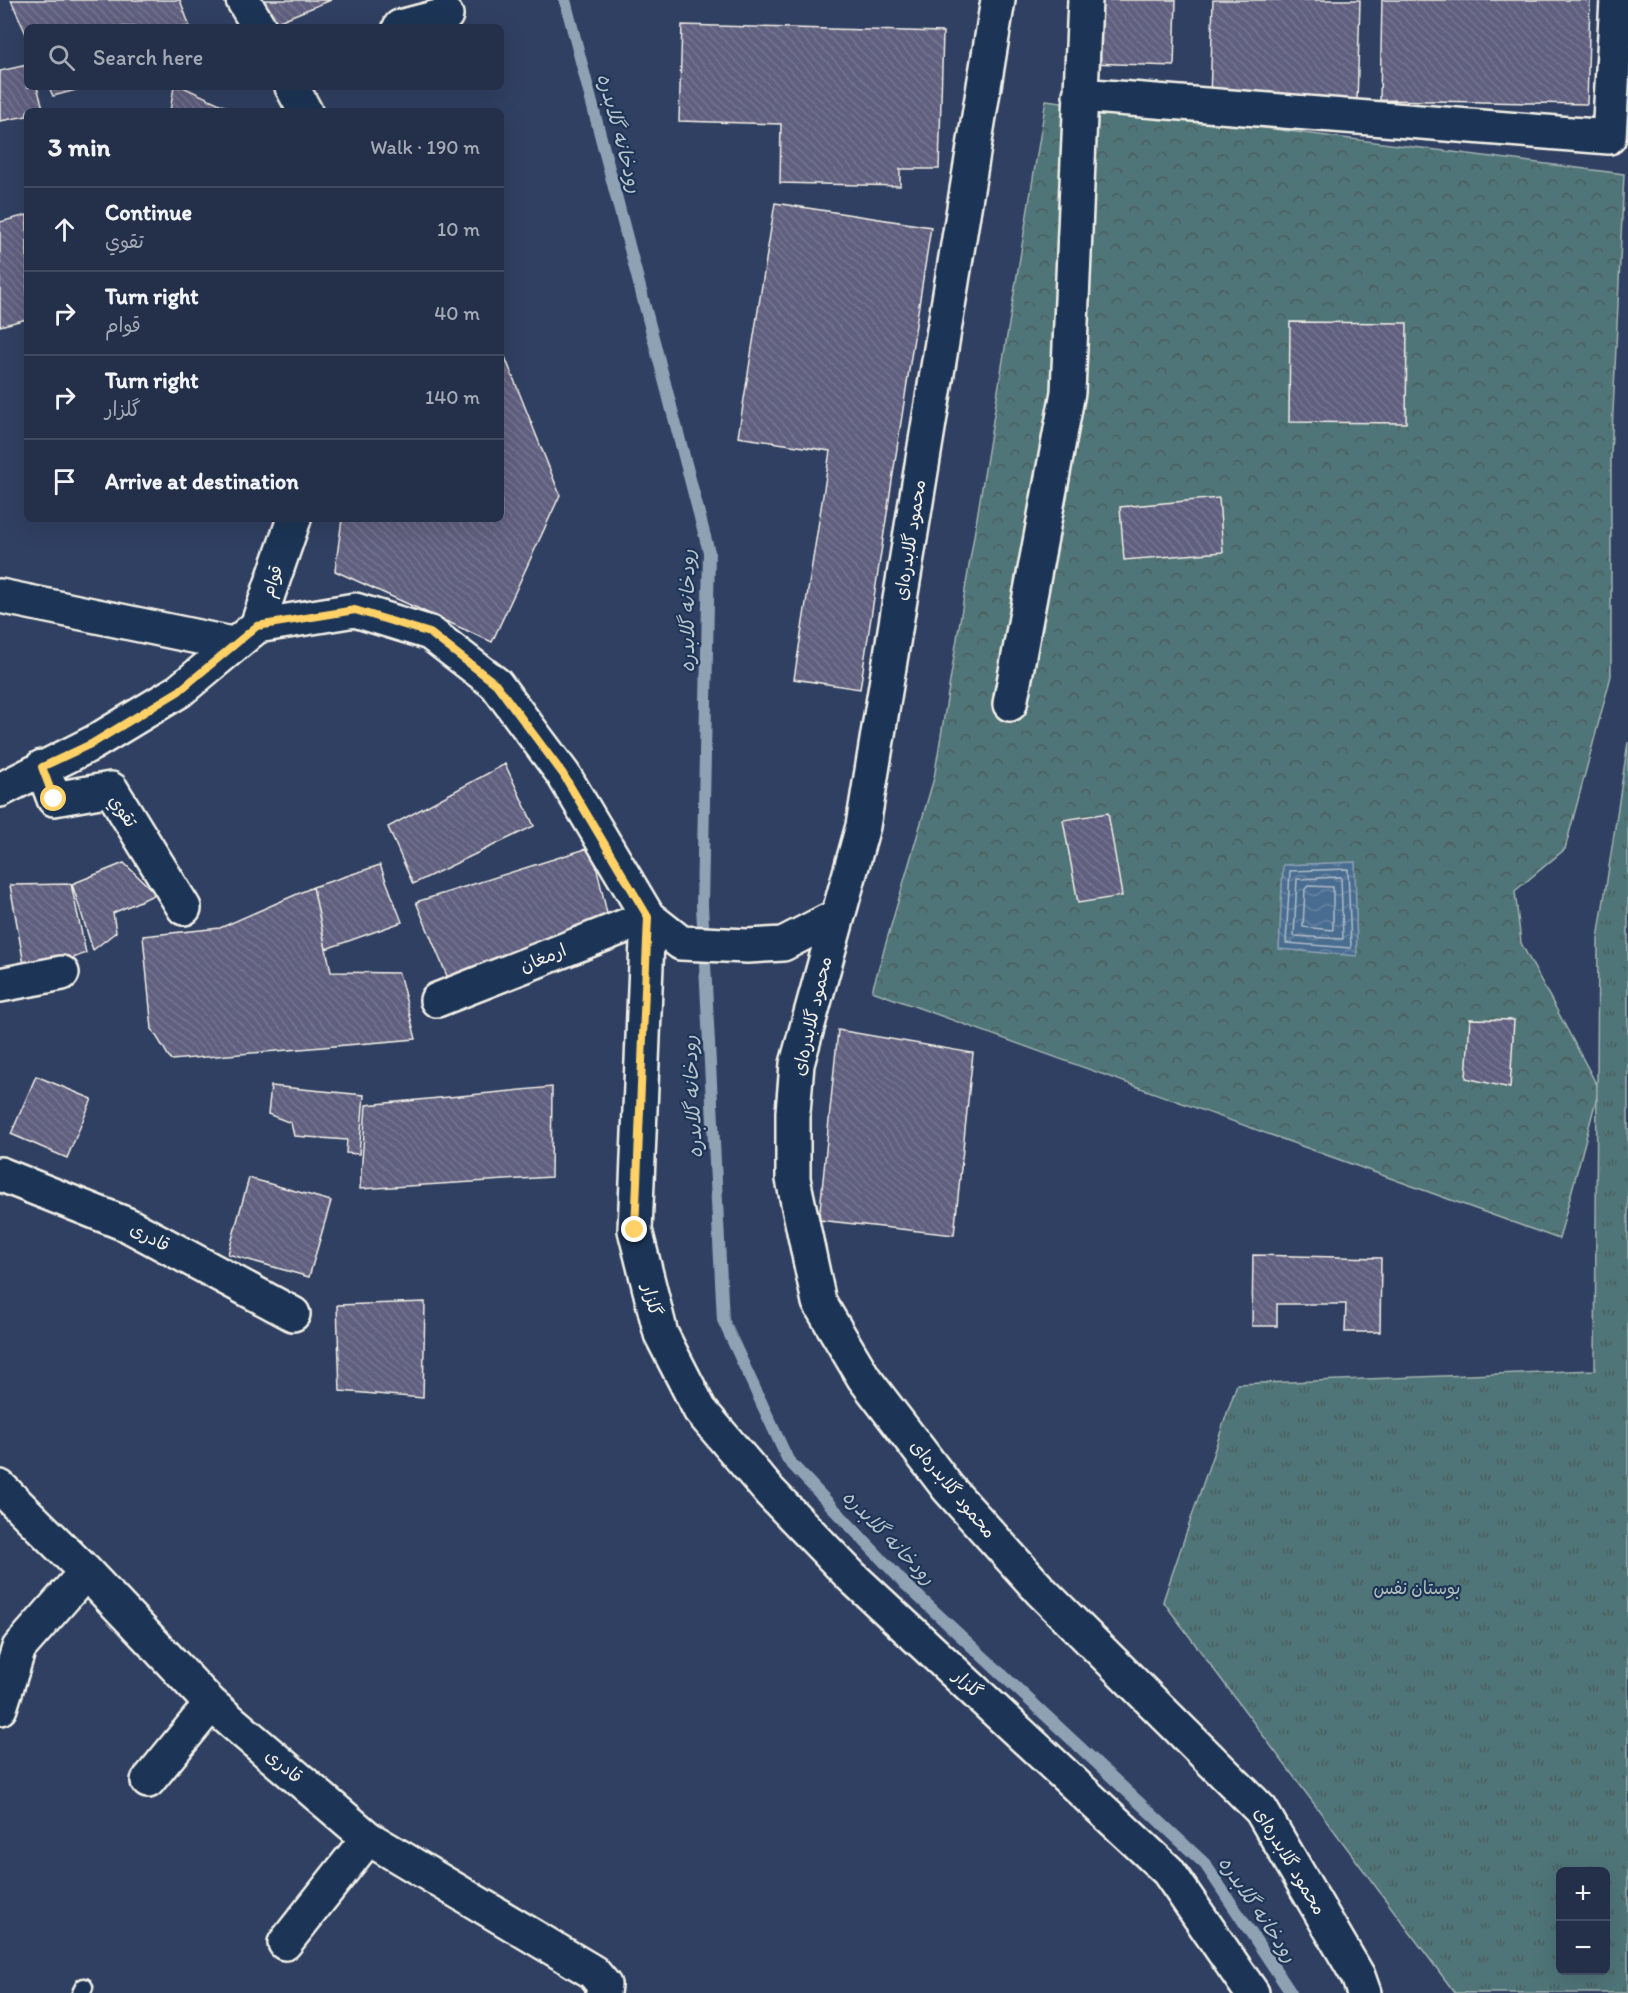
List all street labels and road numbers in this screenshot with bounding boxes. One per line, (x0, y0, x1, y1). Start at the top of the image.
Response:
street label: محمود گلابدره‌ای (890, 478, 930, 602)
street label: قوام (256, 562, 290, 601)
street label: تقوي (102, 790, 142, 833)
street label: ارمغان (517, 939, 569, 977)
street label: محمود گلابدره‌ای (788, 954, 836, 1078)
street label: قادری (126, 1218, 174, 1256)
street label: گلزار (637, 1280, 667, 1319)
street label: محمود گلابدره‌ای (905, 1435, 1001, 1543)
street label: گلزار (947, 1664, 987, 1703)
street label: قادری (261, 1744, 307, 1788)
street label: محمود گلابدره‌ای (1249, 1803, 1331, 1919)

